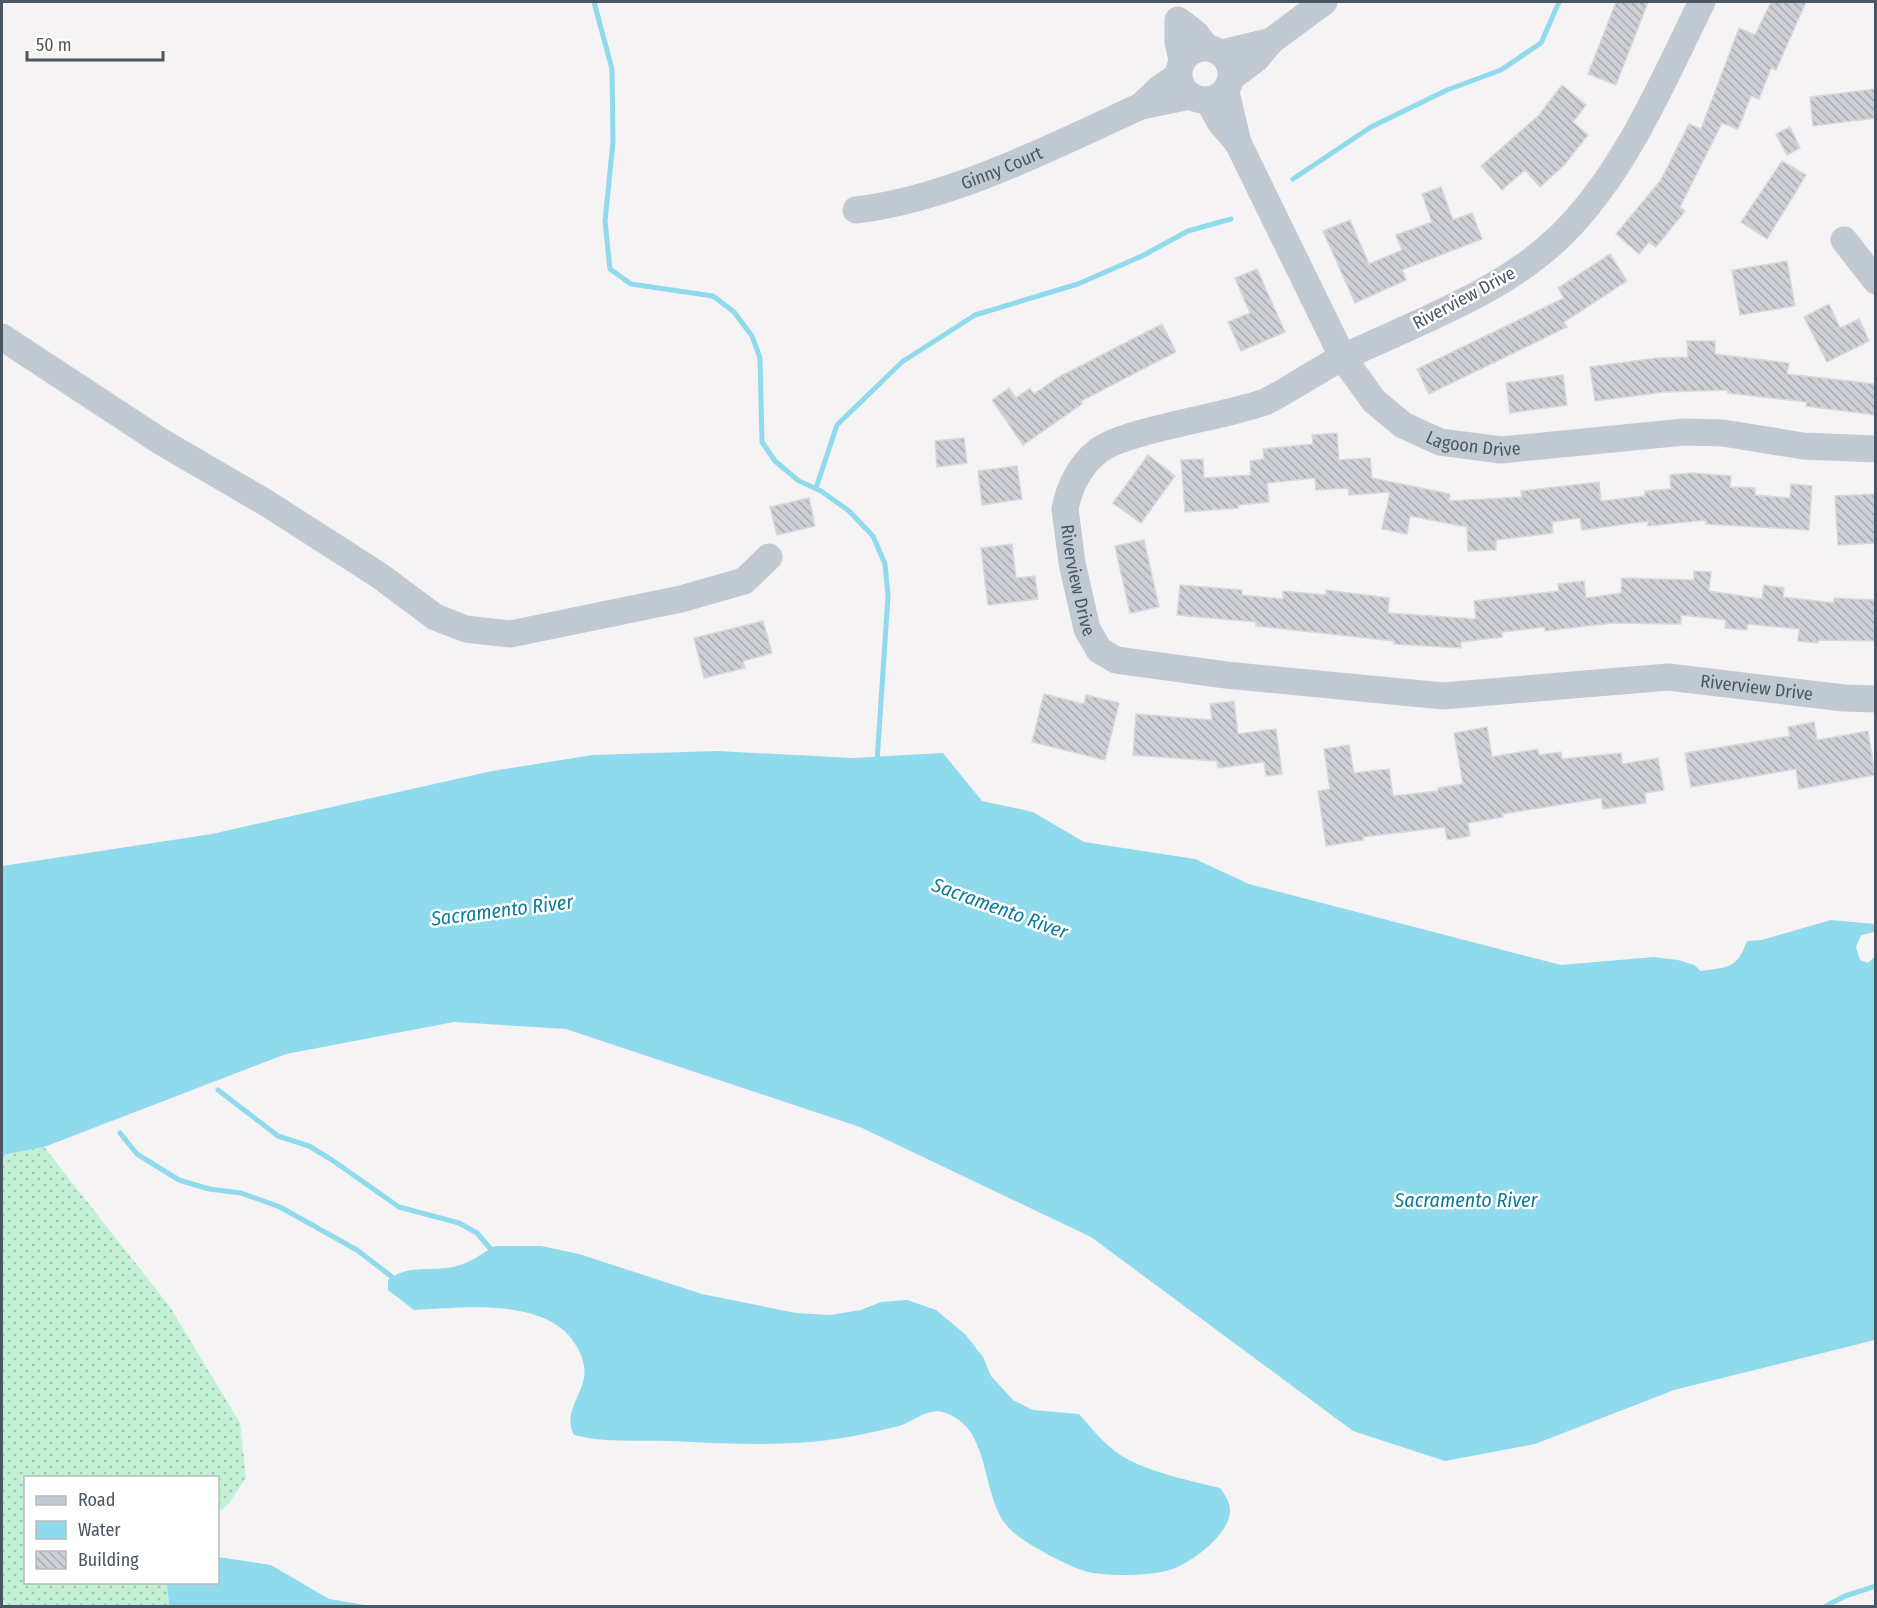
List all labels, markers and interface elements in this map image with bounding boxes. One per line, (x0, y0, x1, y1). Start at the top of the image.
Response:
scale bar (27, 24, 164, 62)
text: 50 m (36, 34, 72, 56)
street label: Ginny Court (958, 142, 1046, 194)
street label: Riverview Drive (1409, 262, 1519, 334)
street label: Lagoon Drive (1422, 426, 1522, 461)
street label: Riverview Drive (1056, 523, 1100, 640)
street label: Riverview Drive (1699, 670, 1814, 705)
water label: Sacramento River (928, 872, 1072, 944)
water label: Sacramento River (429, 889, 575, 931)
water label: Sacramento River (1394, 1188, 1539, 1212)
legend (24, 1476, 219, 1584)
text: Road (78, 1489, 115, 1511)
text: Water (78, 1519, 121, 1541)
text: Building (78, 1549, 139, 1571)

